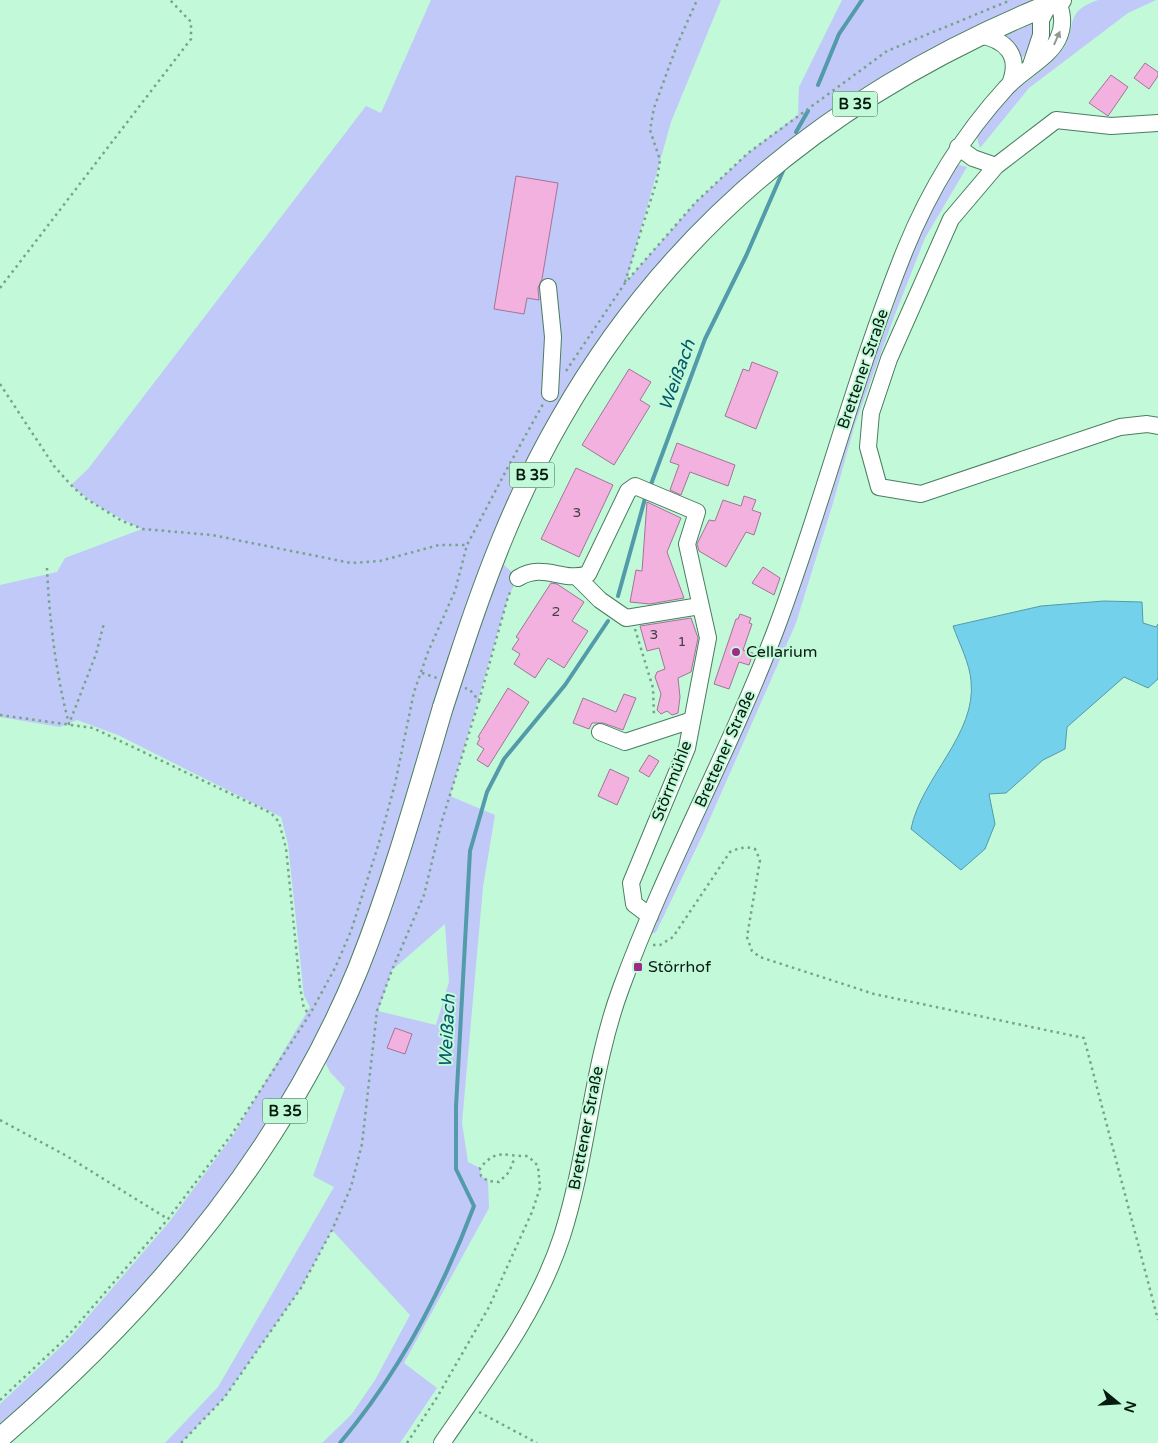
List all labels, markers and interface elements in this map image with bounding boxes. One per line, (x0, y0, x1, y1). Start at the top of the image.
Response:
one-way arrow (1053, 30, 1061, 45)
road number: B 35 (832, 92, 878, 116)
street label: Brettener Straße (833, 306, 893, 432)
water label: Weißach (654, 336, 700, 413)
road number: B 35 (510, 462, 554, 488)
house number: 3 (573, 504, 581, 521)
house number: 2 (552, 603, 560, 620)
house number: 3 (650, 626, 658, 643)
house number: 1 (678, 633, 686, 650)
place label: Cellarium (746, 642, 817, 662)
marker: Cellarium (730, 646, 742, 658)
street label: Brettener Straße (690, 688, 760, 810)
street label: Störrmühle (647, 738, 697, 824)
place label: Störrhof (648, 957, 712, 977)
marker: Störrhof (632, 961, 644, 973)
water label: Weißach (434, 993, 460, 1068)
street label: Brettener Straße (564, 1064, 608, 1192)
road number: B 35 (262, 1098, 308, 1124)
north arrow (1093, 1378, 1143, 1428)
text: N (1120, 1399, 1140, 1415)

